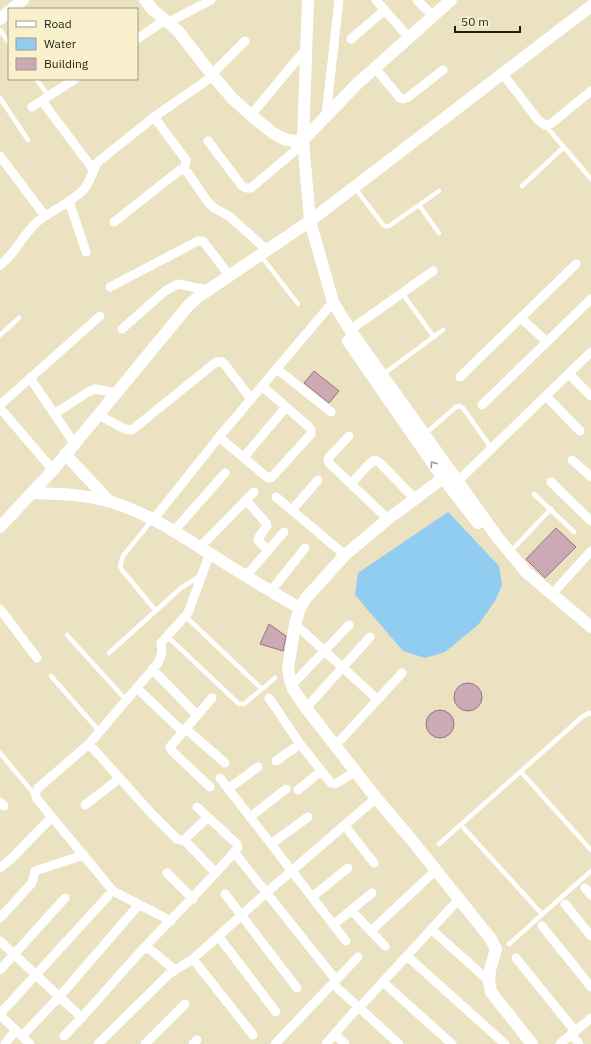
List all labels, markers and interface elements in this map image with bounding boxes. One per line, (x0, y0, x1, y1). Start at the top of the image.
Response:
legend (8, 8, 138, 80)
scale bar (455, 8, 520, 34)
text: 50 m (461, 14, 489, 29)
text: Road (44, 16, 72, 31)
text: Water (44, 36, 77, 51)
text: Building (44, 56, 89, 71)
one-way arrow (430, 461, 438, 468)

